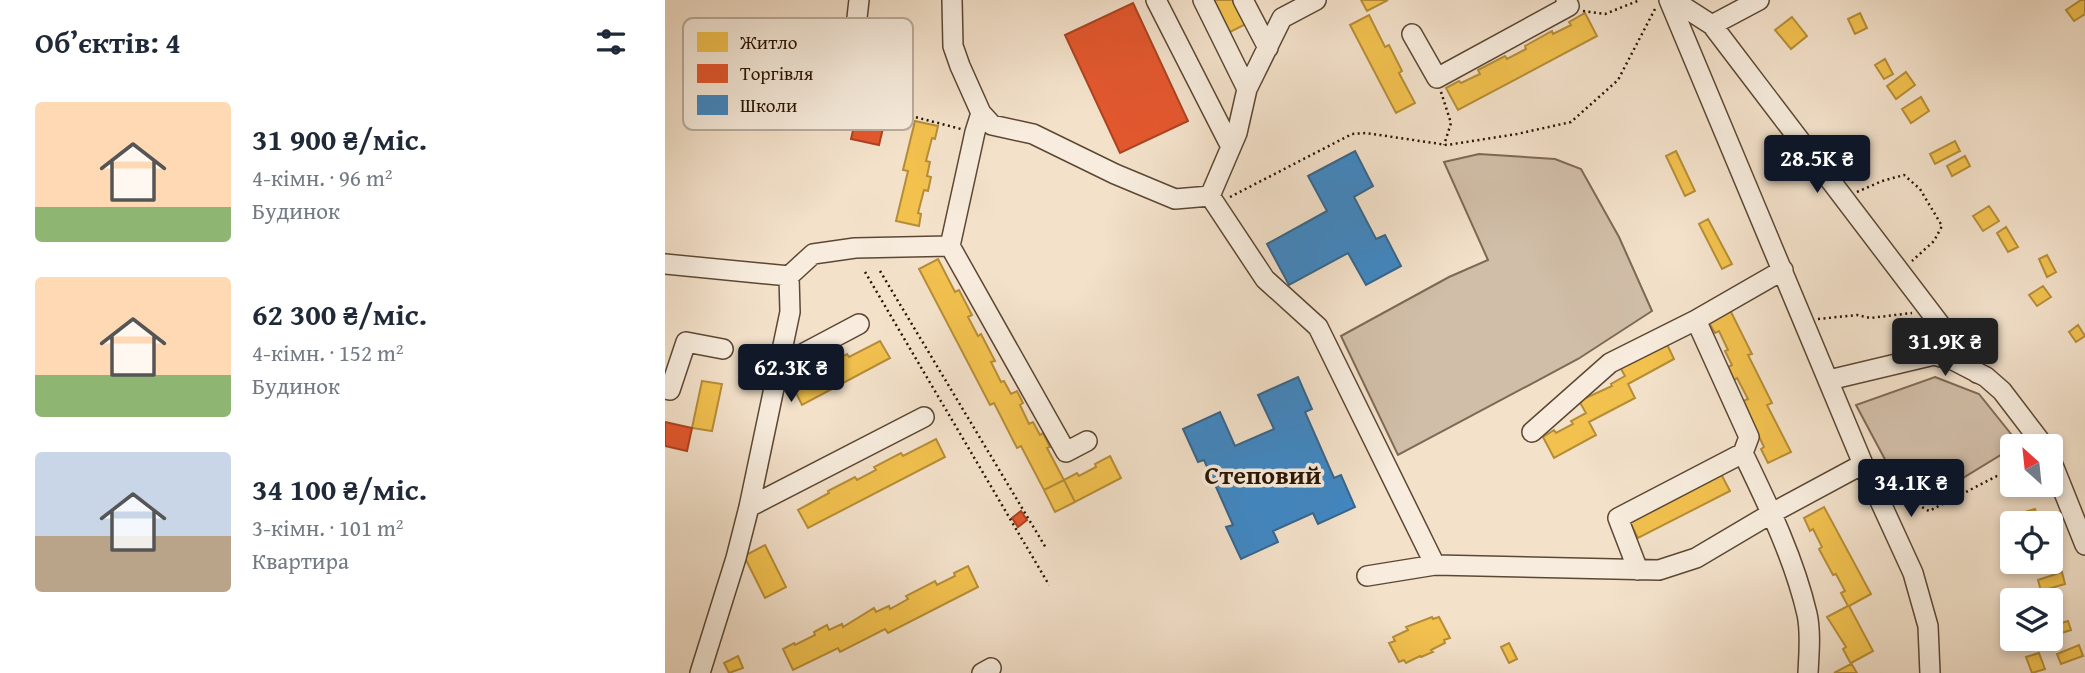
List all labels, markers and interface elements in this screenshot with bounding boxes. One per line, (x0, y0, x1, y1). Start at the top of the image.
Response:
legend (683, 18, 913, 130)
text: Об’єктів: 4 (35, 20, 181, 64)
icon: filters (592, 23, 630, 61)
text: Житло (739, 28, 798, 56)
text: Торгівля (740, 59, 814, 87)
text: Школи (740, 91, 797, 119)
text: 31 900 ₴/міс. (252, 117, 427, 161)
icon: home (91, 130, 175, 214)
pin: 28.5K ₴ (1752, 136, 1882, 195)
text: 28.5K ₴ (1780, 141, 1854, 174)
text: 4-кімн. · 96 m² (252, 161, 393, 194)
text: Будинок (252, 194, 340, 227)
text: 62 300 ₴/міс. (252, 292, 427, 336)
icon: home (91, 305, 175, 389)
pin: 31.9K ₴ (1880, 318, 2010, 378)
text: 31.9K ₴ (1908, 324, 1982, 357)
text: 4-кімн. · 152 m² (252, 336, 404, 369)
pin: 62.3K ₴ (726, 344, 856, 404)
text: 62.3K ₴ (754, 350, 828, 383)
text: Будинок (252, 369, 340, 402)
north arrow (2000, 434, 2063, 497)
map controls (2000, 434, 2063, 651)
district label: Степовий (1205, 455, 1321, 494)
pin: 34.1K ₴ (1846, 460, 1976, 519)
text: 34.1K ₴ (1874, 465, 1948, 498)
text: 34 100 ₴/міс. (252, 467, 427, 511)
icon: home (91, 480, 175, 564)
text: 3-кімн. · 101 m² (252, 511, 404, 544)
button: locate (2000, 511, 2063, 574)
text: Квартира (252, 544, 349, 577)
button: layers (2000, 588, 2063, 651)

